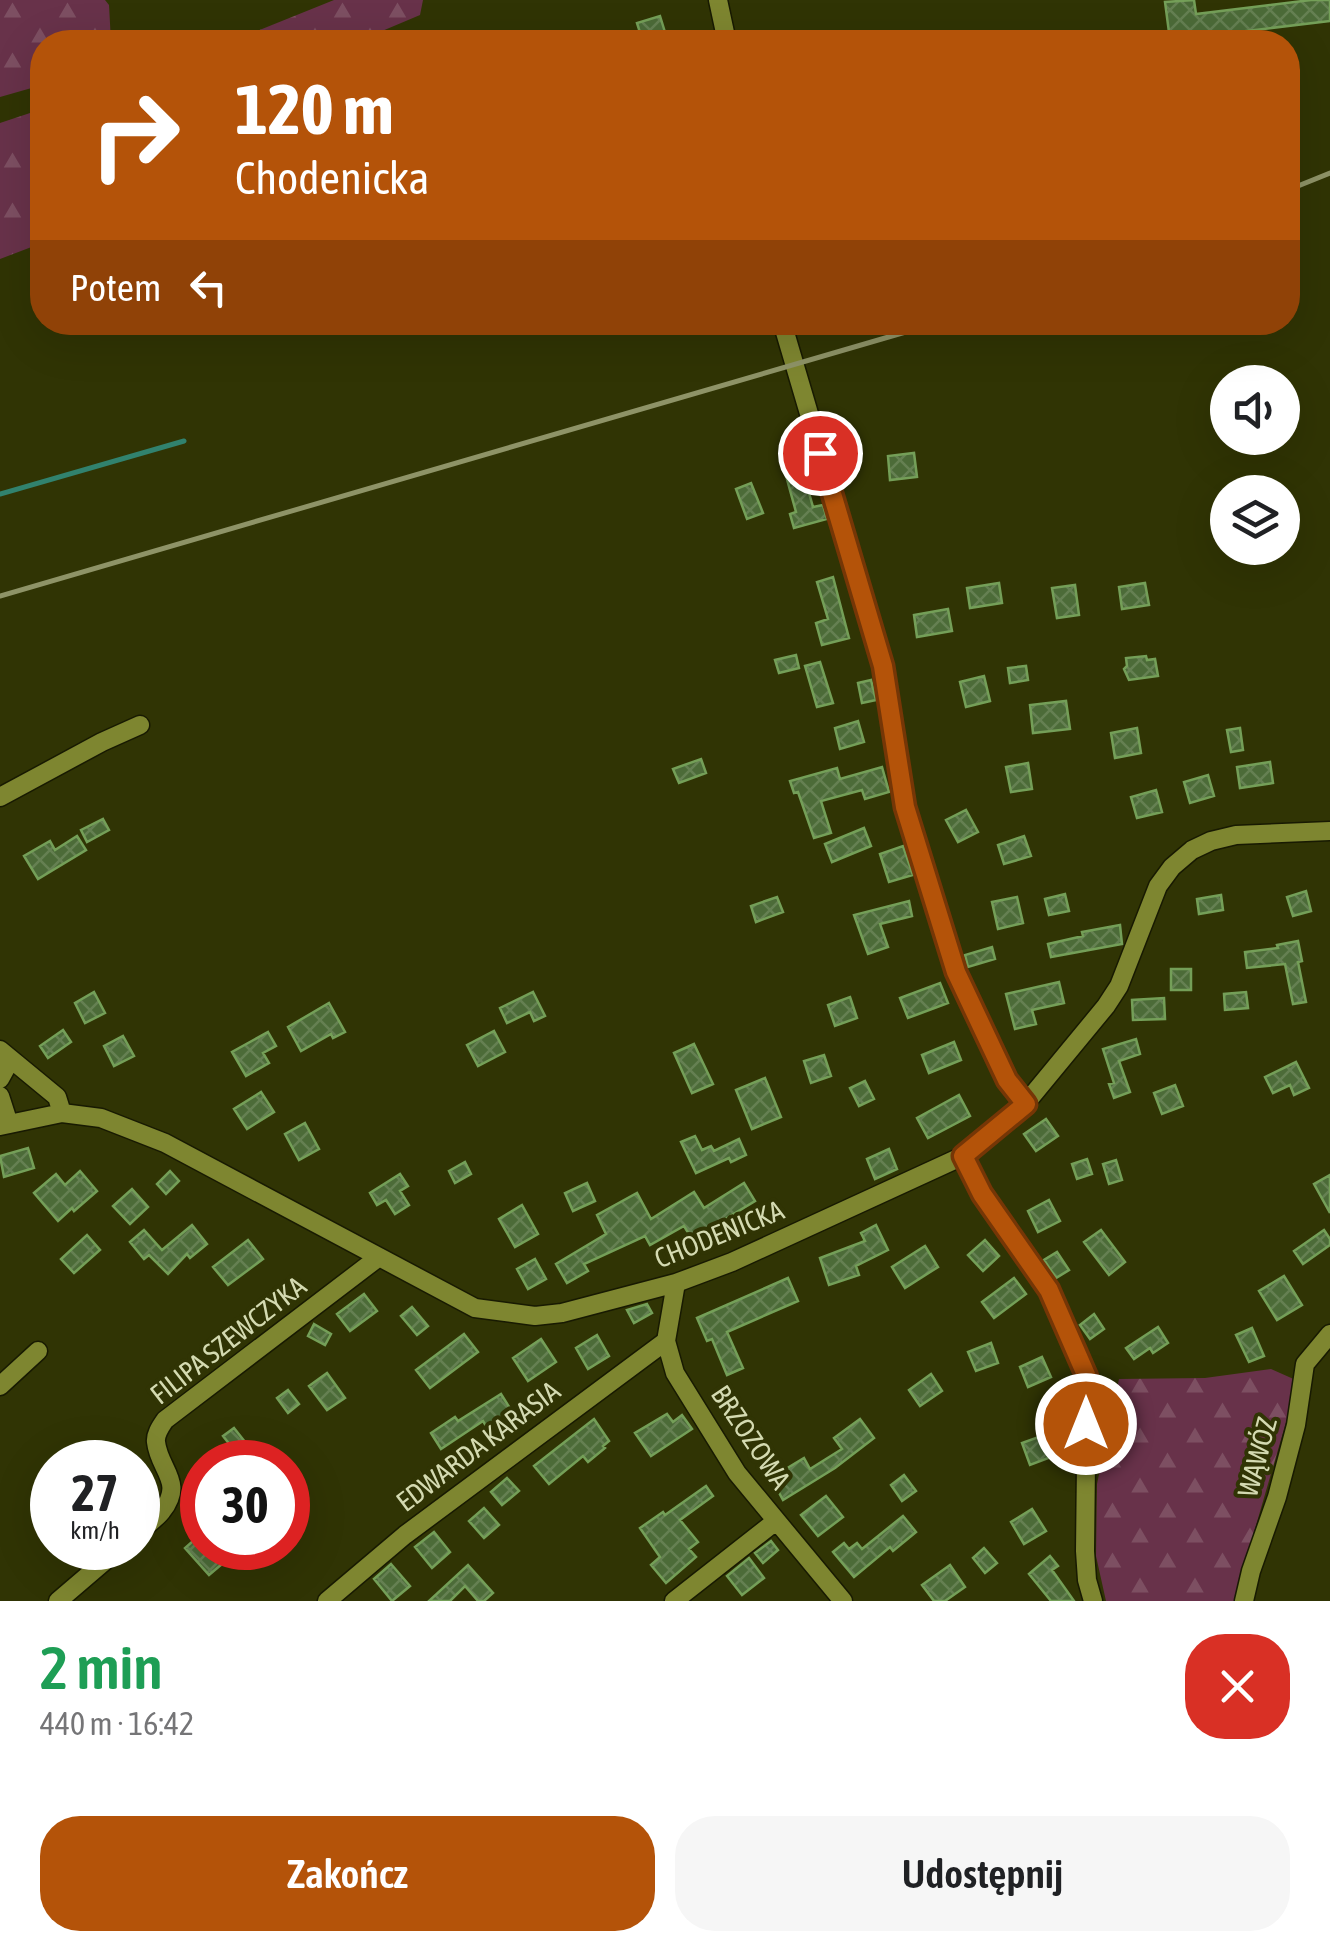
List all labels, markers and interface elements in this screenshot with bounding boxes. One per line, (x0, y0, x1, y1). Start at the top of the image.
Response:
text: 120 m (235, 69, 394, 149)
icon: right (70, 70, 200, 200)
text: Chodenicka (235, 152, 430, 204)
icon: left (181, 260, 236, 315)
text: Potem (70, 266, 161, 309)
map controls (1210, 365, 1300, 565)
button: sound (1210, 365, 1300, 455)
pin (778, 411, 863, 496)
icon: arrive (793, 426, 848, 481)
button: layers (1210, 475, 1300, 565)
street label: CHODENICKA (650, 1193, 789, 1274)
street label: FILIPA SZEWCZYKA (144, 1269, 312, 1410)
position arrow (1034, 1372, 1138, 1476)
street label: EDWARDA KARASIA (390, 1374, 566, 1518)
street label: BRZOZOWA (705, 1379, 797, 1495)
street label: WĄWÓZ (1231, 1414, 1283, 1500)
speed limit sign: 30 (180, 1440, 310, 1570)
text: 27 (71, 1464, 118, 1522)
text: km/h (70, 1516, 120, 1544)
text: 2 min (40, 1633, 163, 1702)
button: close (1185, 1634, 1290, 1739)
text: 440 m · 16:42 (40, 1705, 194, 1742)
button: Zakończ (40, 1816, 655, 1931)
button: Udostępnij (675, 1816, 1290, 1931)

